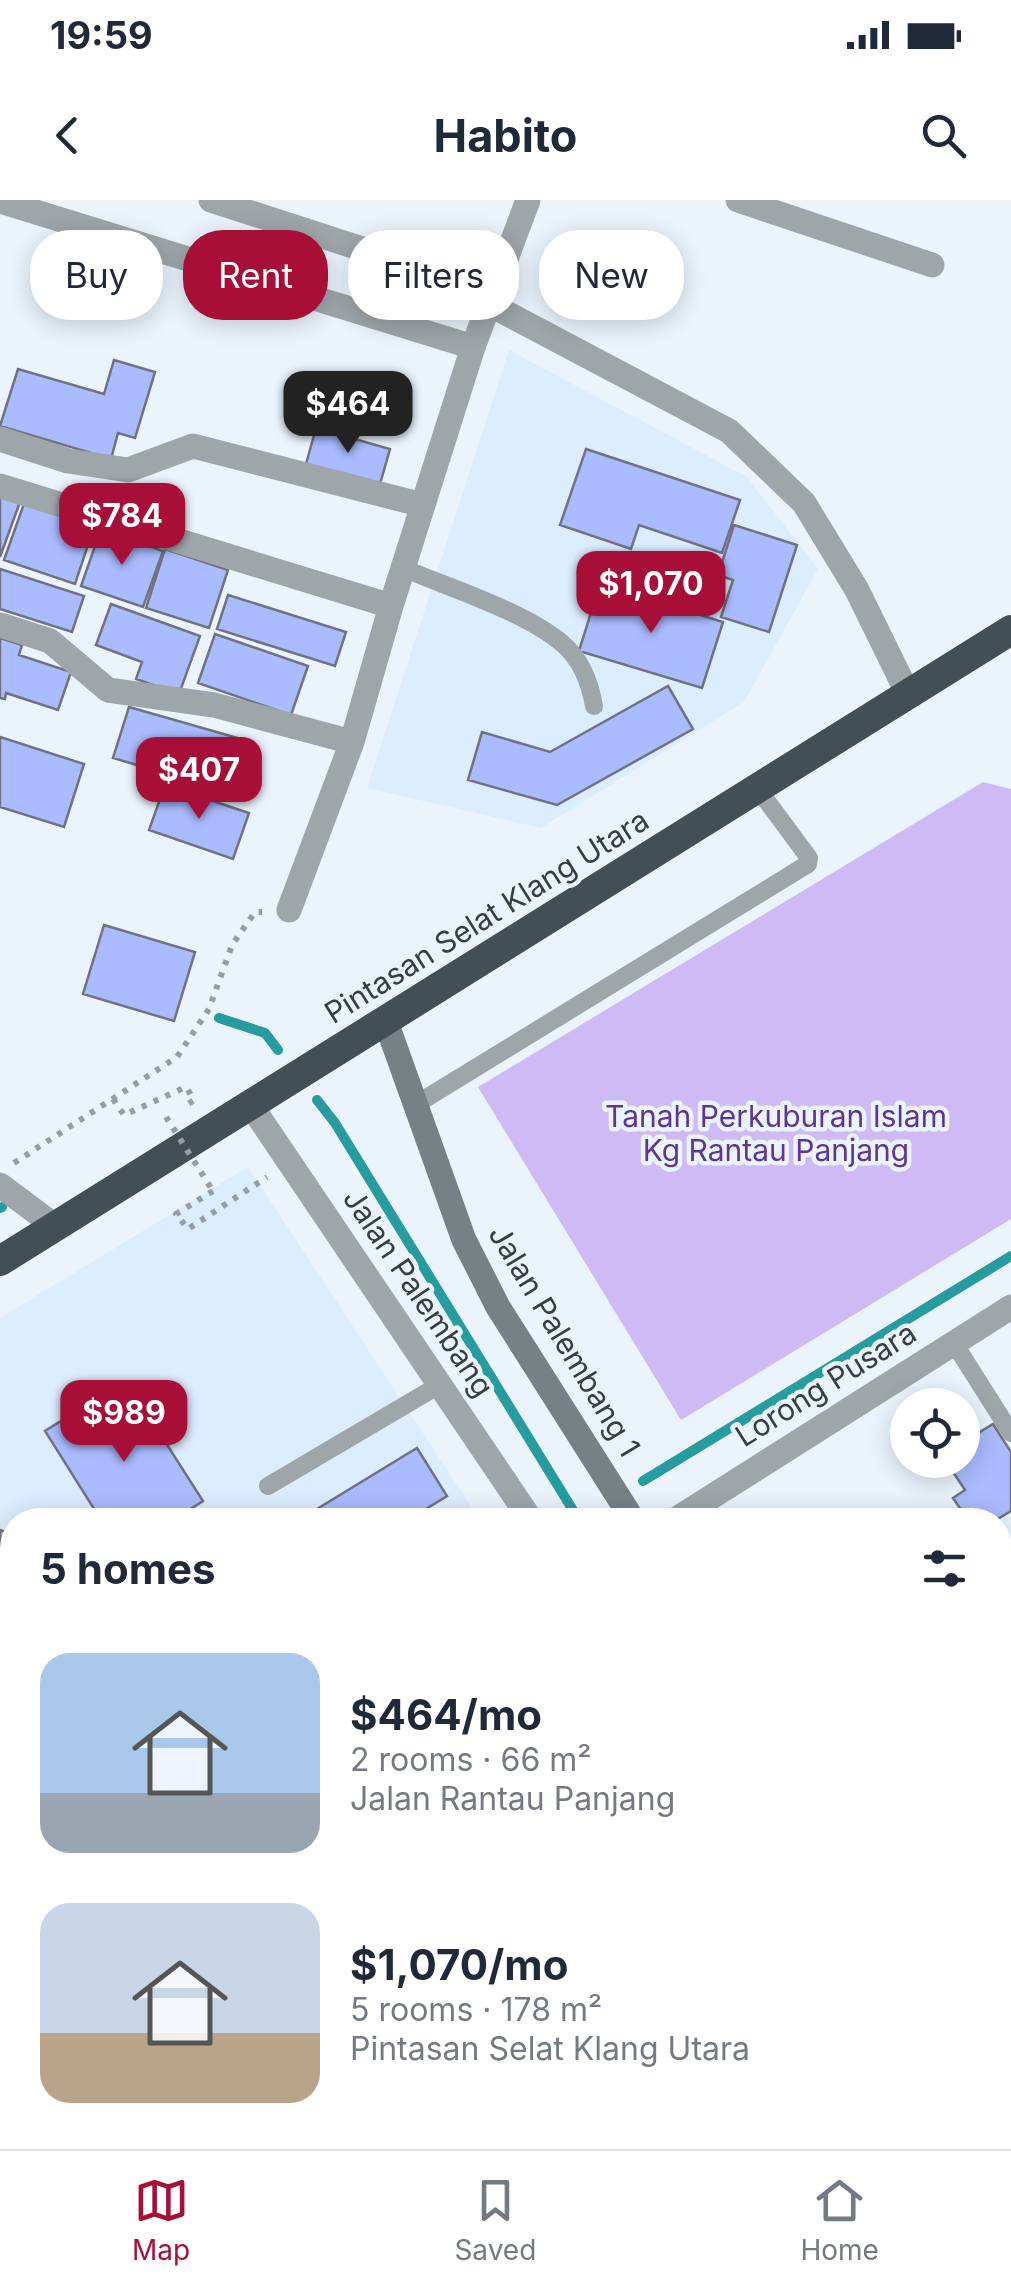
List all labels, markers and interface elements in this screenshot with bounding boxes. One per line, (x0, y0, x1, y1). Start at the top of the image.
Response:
text: 19:59 (50, 12, 153, 58)
icon: back (40, 108, 95, 163)
text: Habito (434, 108, 577, 163)
icon: search (916, 108, 971, 163)
chip: Buy (30, 230, 163, 320)
chip: Rent (183, 230, 328, 320)
chip: Filters (348, 230, 519, 320)
chip: New (539, 230, 684, 320)
pin: $464 (289, 371, 407, 456)
text: $464 (305, 384, 391, 423)
pin: $784 (63, 483, 181, 568)
text: $784 (81, 496, 163, 535)
pin: $1,070 (570, 551, 732, 636)
text: $1,070 (598, 564, 704, 603)
pin: $407 (140, 737, 258, 822)
text: $407 (158, 750, 240, 789)
street label: Pintasan Selat Klang Utara (318, 802, 655, 1031)
park label: Tanah Perkuburan Islam Kg Rantau Panjang (605, 1098, 947, 1168)
street label: Jalan Palembang (336, 1182, 502, 1403)
street label: Jalan Palembang 1 (482, 1218, 648, 1463)
street label: Lorong Pusara (729, 1314, 922, 1454)
pin: $989 (65, 1380, 183, 1465)
map controls (890, 1388, 980, 1478)
button: locate (890, 1388, 980, 1478)
text: $989 (82, 1393, 166, 1432)
icon: filters (917, 1541, 972, 1596)
text: 5 homes (40, 1543, 216, 1594)
text: $464/mo (350, 1689, 542, 1740)
icon: home (120, 1693, 240, 1813)
text: 2 rooms · 66 m² (350, 1740, 591, 1779)
text: Jalan Rantau Panjang (350, 1779, 675, 1818)
text: $1,070/mo (350, 1939, 568, 1990)
icon: home (120, 1943, 240, 2063)
text: 5 rooms · 178 m² (350, 1990, 602, 2029)
text: Pintasan Selat Klang Utara (350, 2029, 750, 2068)
tab: Map (132, 2173, 190, 2267)
tab: Saved (454, 2173, 536, 2267)
tab: Home (800, 2173, 879, 2267)

